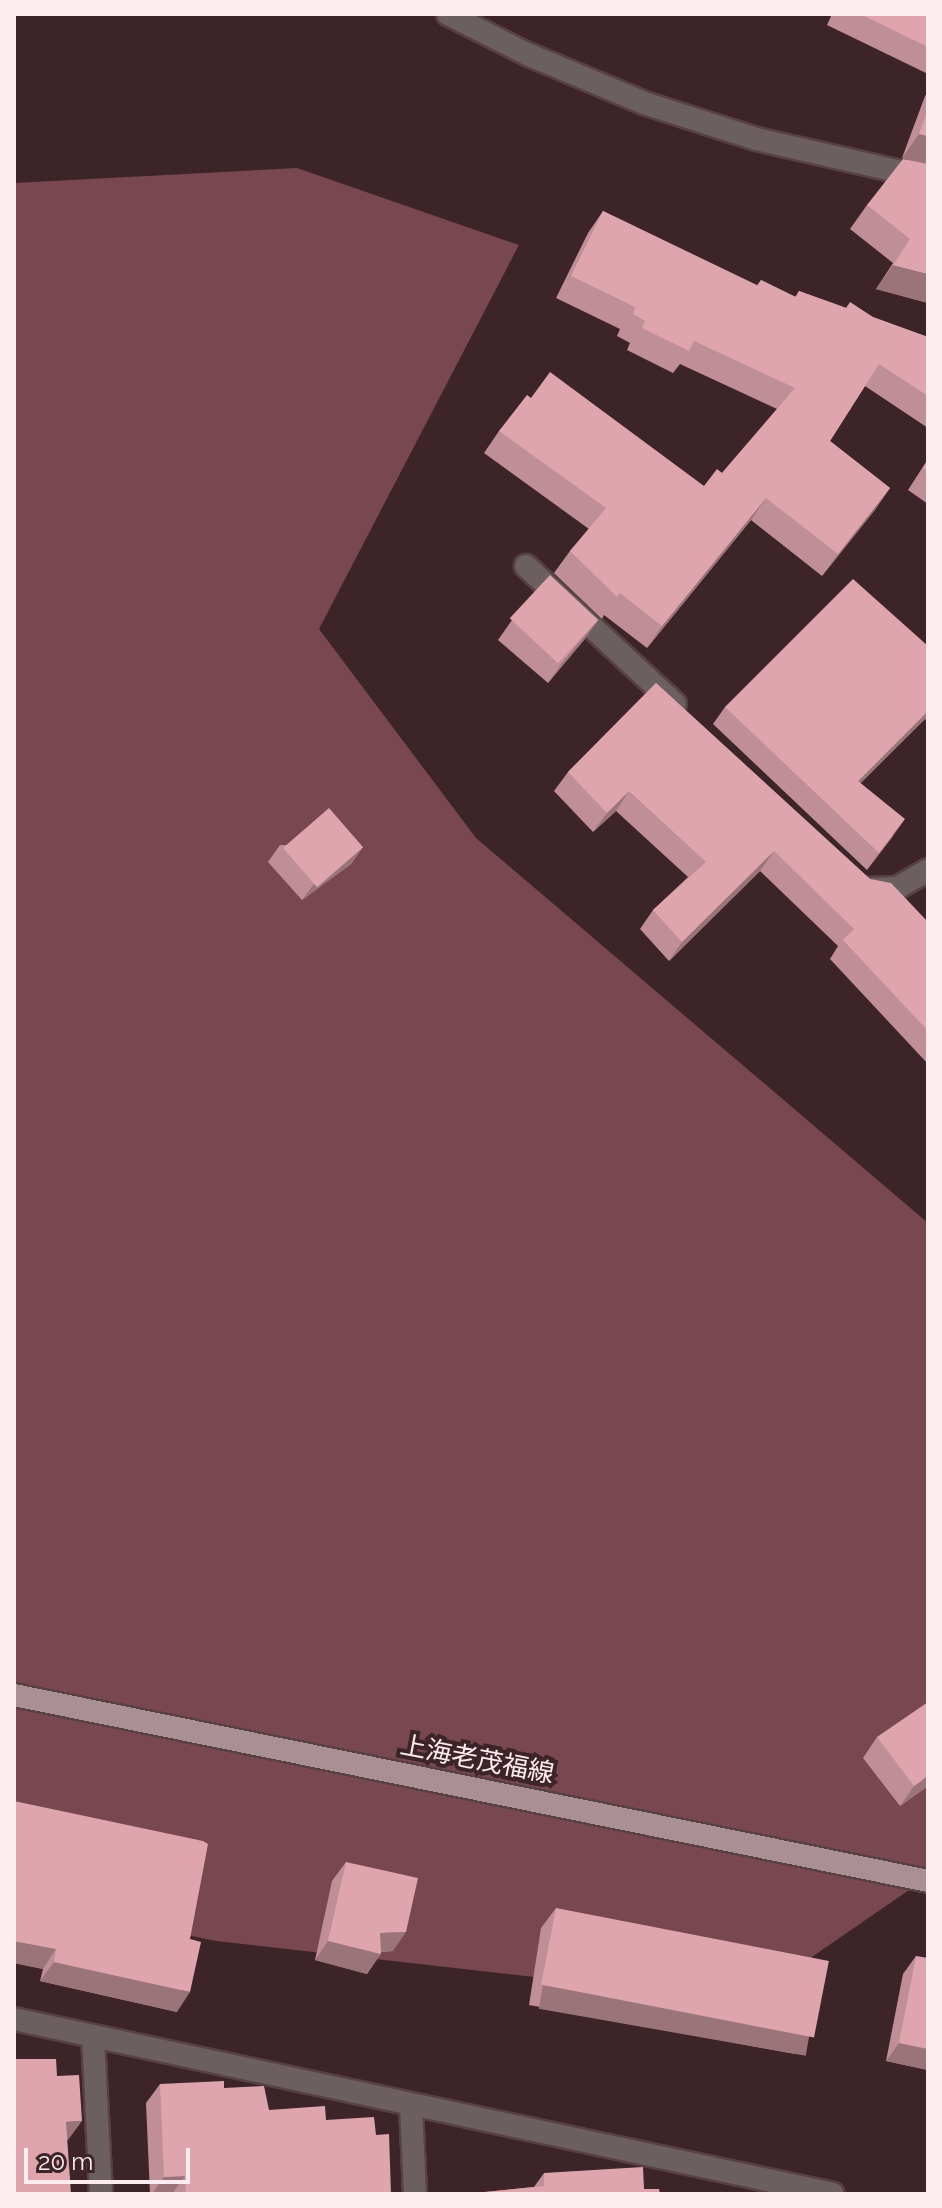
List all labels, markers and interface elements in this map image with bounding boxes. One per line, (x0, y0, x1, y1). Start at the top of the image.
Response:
street label: 上海老茂福線 (397, 1730, 557, 1790)
scale bar (28, 2132, 194, 2182)
text: 20 m (38, 2147, 93, 2176)

